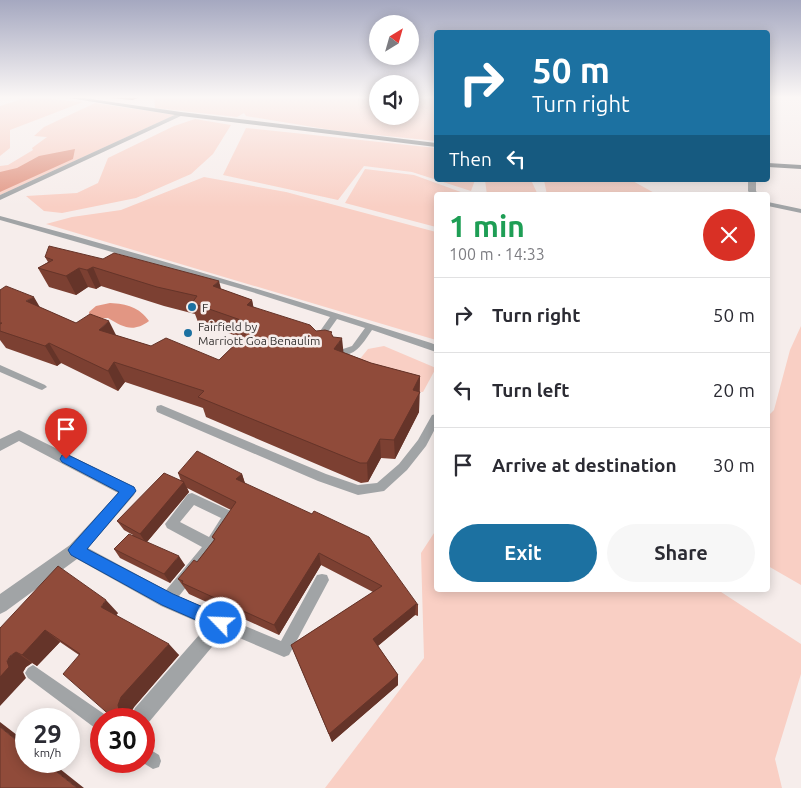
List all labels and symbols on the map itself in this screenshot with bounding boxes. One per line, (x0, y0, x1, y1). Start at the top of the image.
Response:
north arrow (369, 15, 419, 65)
marker: F (186, 301, 198, 313)
place label: F (202, 301, 208, 314)
place label: Fairfield by Marriott Goa Benaulim (198, 320, 320, 347)
marker: Fairfield by Marriott Goa Benaulim (182, 327, 194, 339)
pin (45, 408, 87, 459)
position arrow (194, 596, 246, 648)
speed limit sign: 30 (90, 708, 155, 773)

